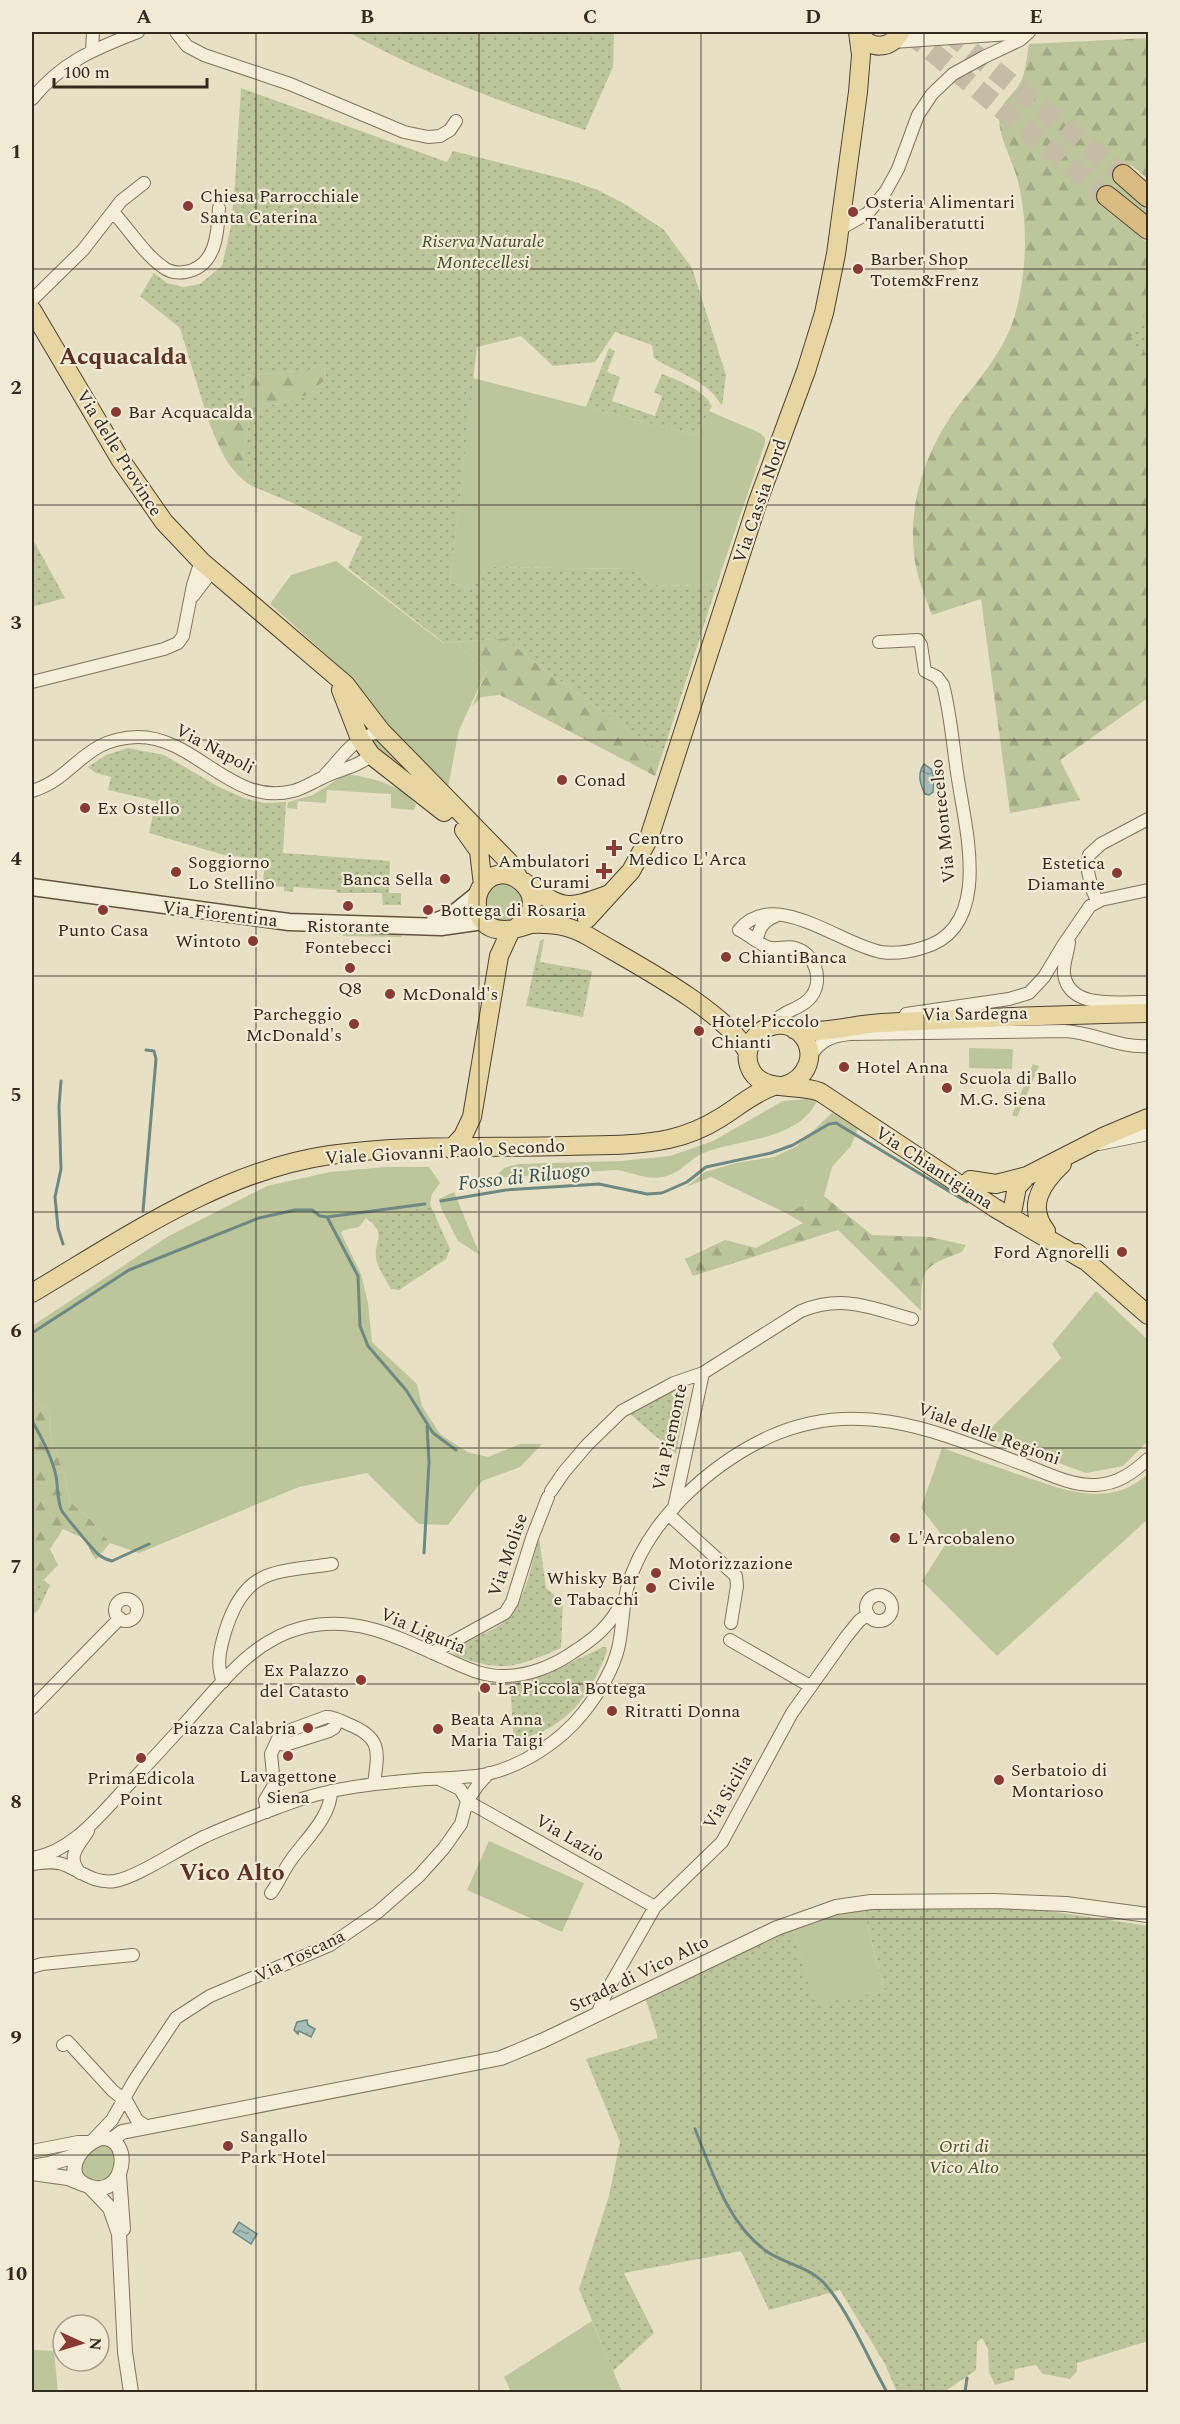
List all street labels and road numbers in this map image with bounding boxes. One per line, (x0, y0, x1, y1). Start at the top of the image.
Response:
street label: Via delle Province (69, 384, 169, 522)
street label: Via Cassia Nord (726, 435, 794, 567)
street label: Via Napoli (171, 717, 259, 781)
street label: Via Montecelso (923, 757, 963, 885)
street label: Via Fiorentina (161, 894, 279, 934)
street label: Via Sardegna (922, 1000, 1028, 1028)
street label: Via Chiantigiana (870, 1120, 999, 1216)
street label: Viale Giovanni Paolo Secondo (324, 1132, 566, 1172)
street label: Via Piemonte (645, 1381, 695, 1493)
street label: Viale delle Regioni (914, 1396, 1064, 1472)
street label: Via Molise (481, 1510, 535, 1600)
street label: Via Liguria (376, 1601, 470, 1661)
street label: Via Sicilia (696, 1750, 760, 1834)
street label: Via Lazio (530, 1807, 610, 1869)
street label: Via Toscana (250, 1922, 350, 1990)
street label: Strada di Vico Alto (565, 1928, 713, 2020)

